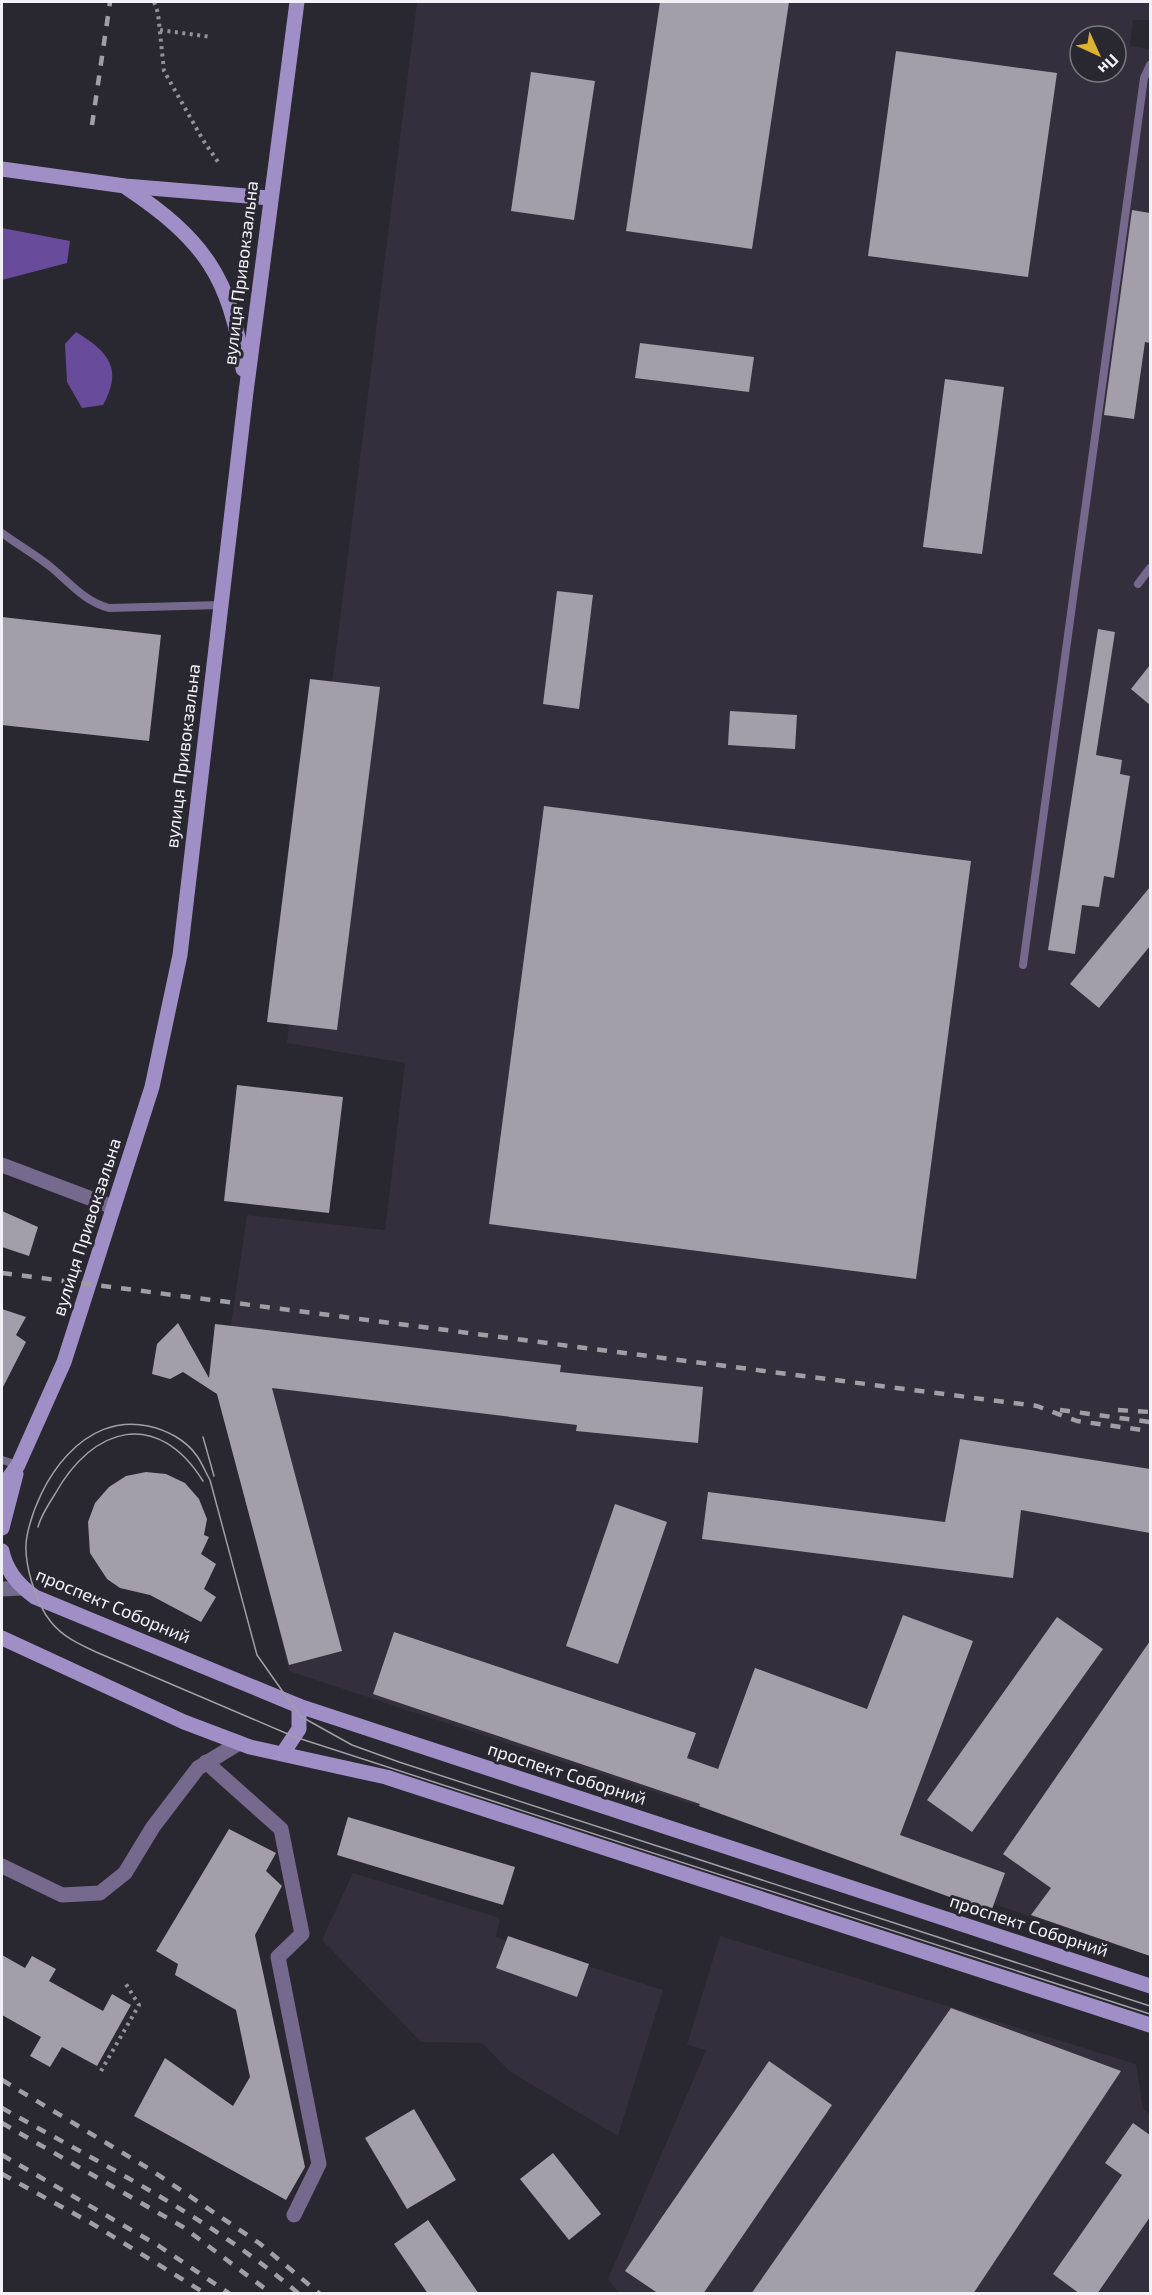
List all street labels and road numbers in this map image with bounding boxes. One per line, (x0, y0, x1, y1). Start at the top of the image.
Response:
street label: вулиця Привокзальна (218, 179, 262, 366)
street label: вулиця Привокзальна (160, 662, 204, 849)
street label: вулиця Привокзальна (47, 1135, 125, 1318)
street label: проспект Соборний (33, 1563, 194, 1648)
street label: проспект Соборний (485, 1737, 649, 1809)
street label: проспект Соборний (947, 1889, 1111, 1961)

